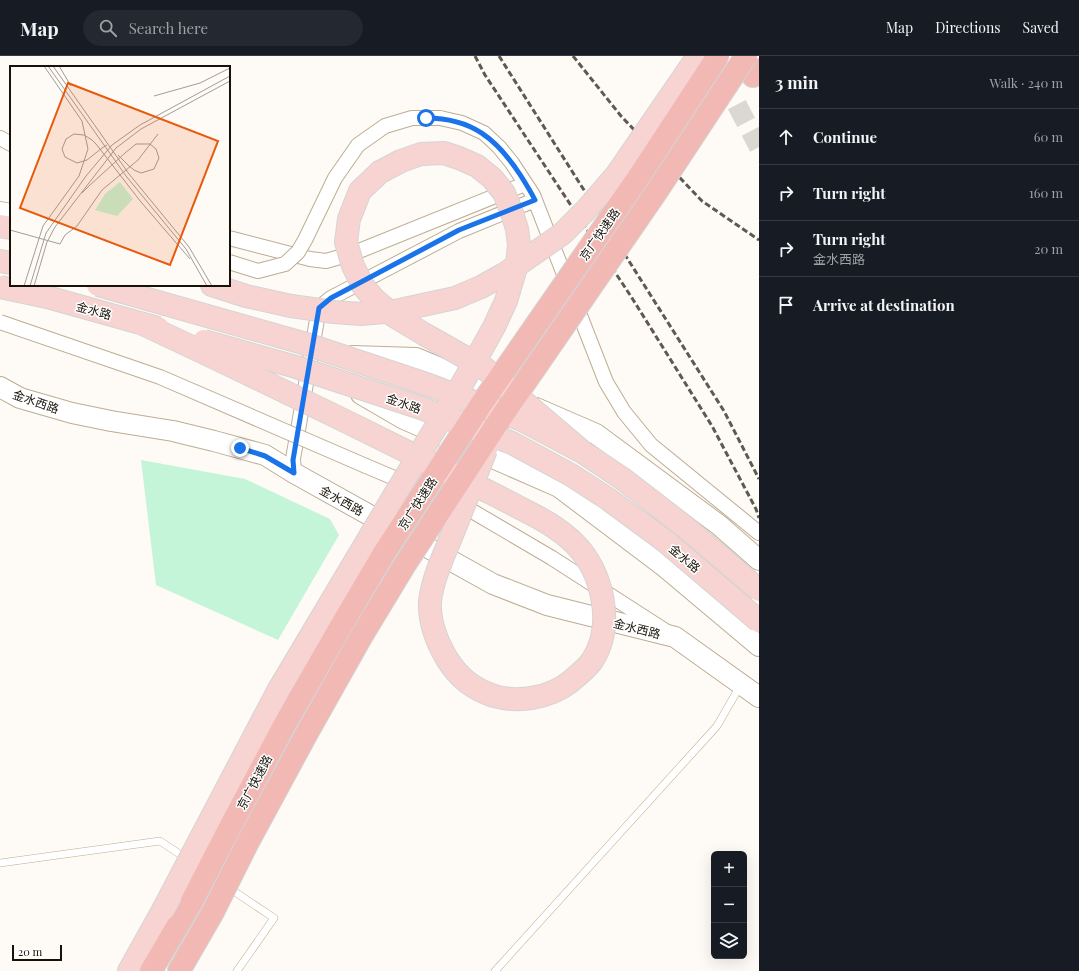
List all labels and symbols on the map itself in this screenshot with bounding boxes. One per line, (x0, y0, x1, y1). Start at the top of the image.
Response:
inset map (10, 66, 230, 286)
route start (417, 109, 435, 127)
street label: 京广快速路 (575, 205, 623, 263)
street label: 金水路 (75, 298, 113, 322)
street label: 金水西路 (11, 386, 61, 416)
street label: 金水路 (384, 390, 424, 416)
route end (231, 439, 249, 457)
street label: 京广快速路 (394, 473, 440, 533)
street label: 金水西路 (317, 481, 367, 519)
street label: 金水路 (666, 540, 704, 576)
street label: 金水西路 (612, 614, 662, 642)
street label: 京广快速路 (233, 752, 275, 812)
scale bar (12, 943, 62, 962)

